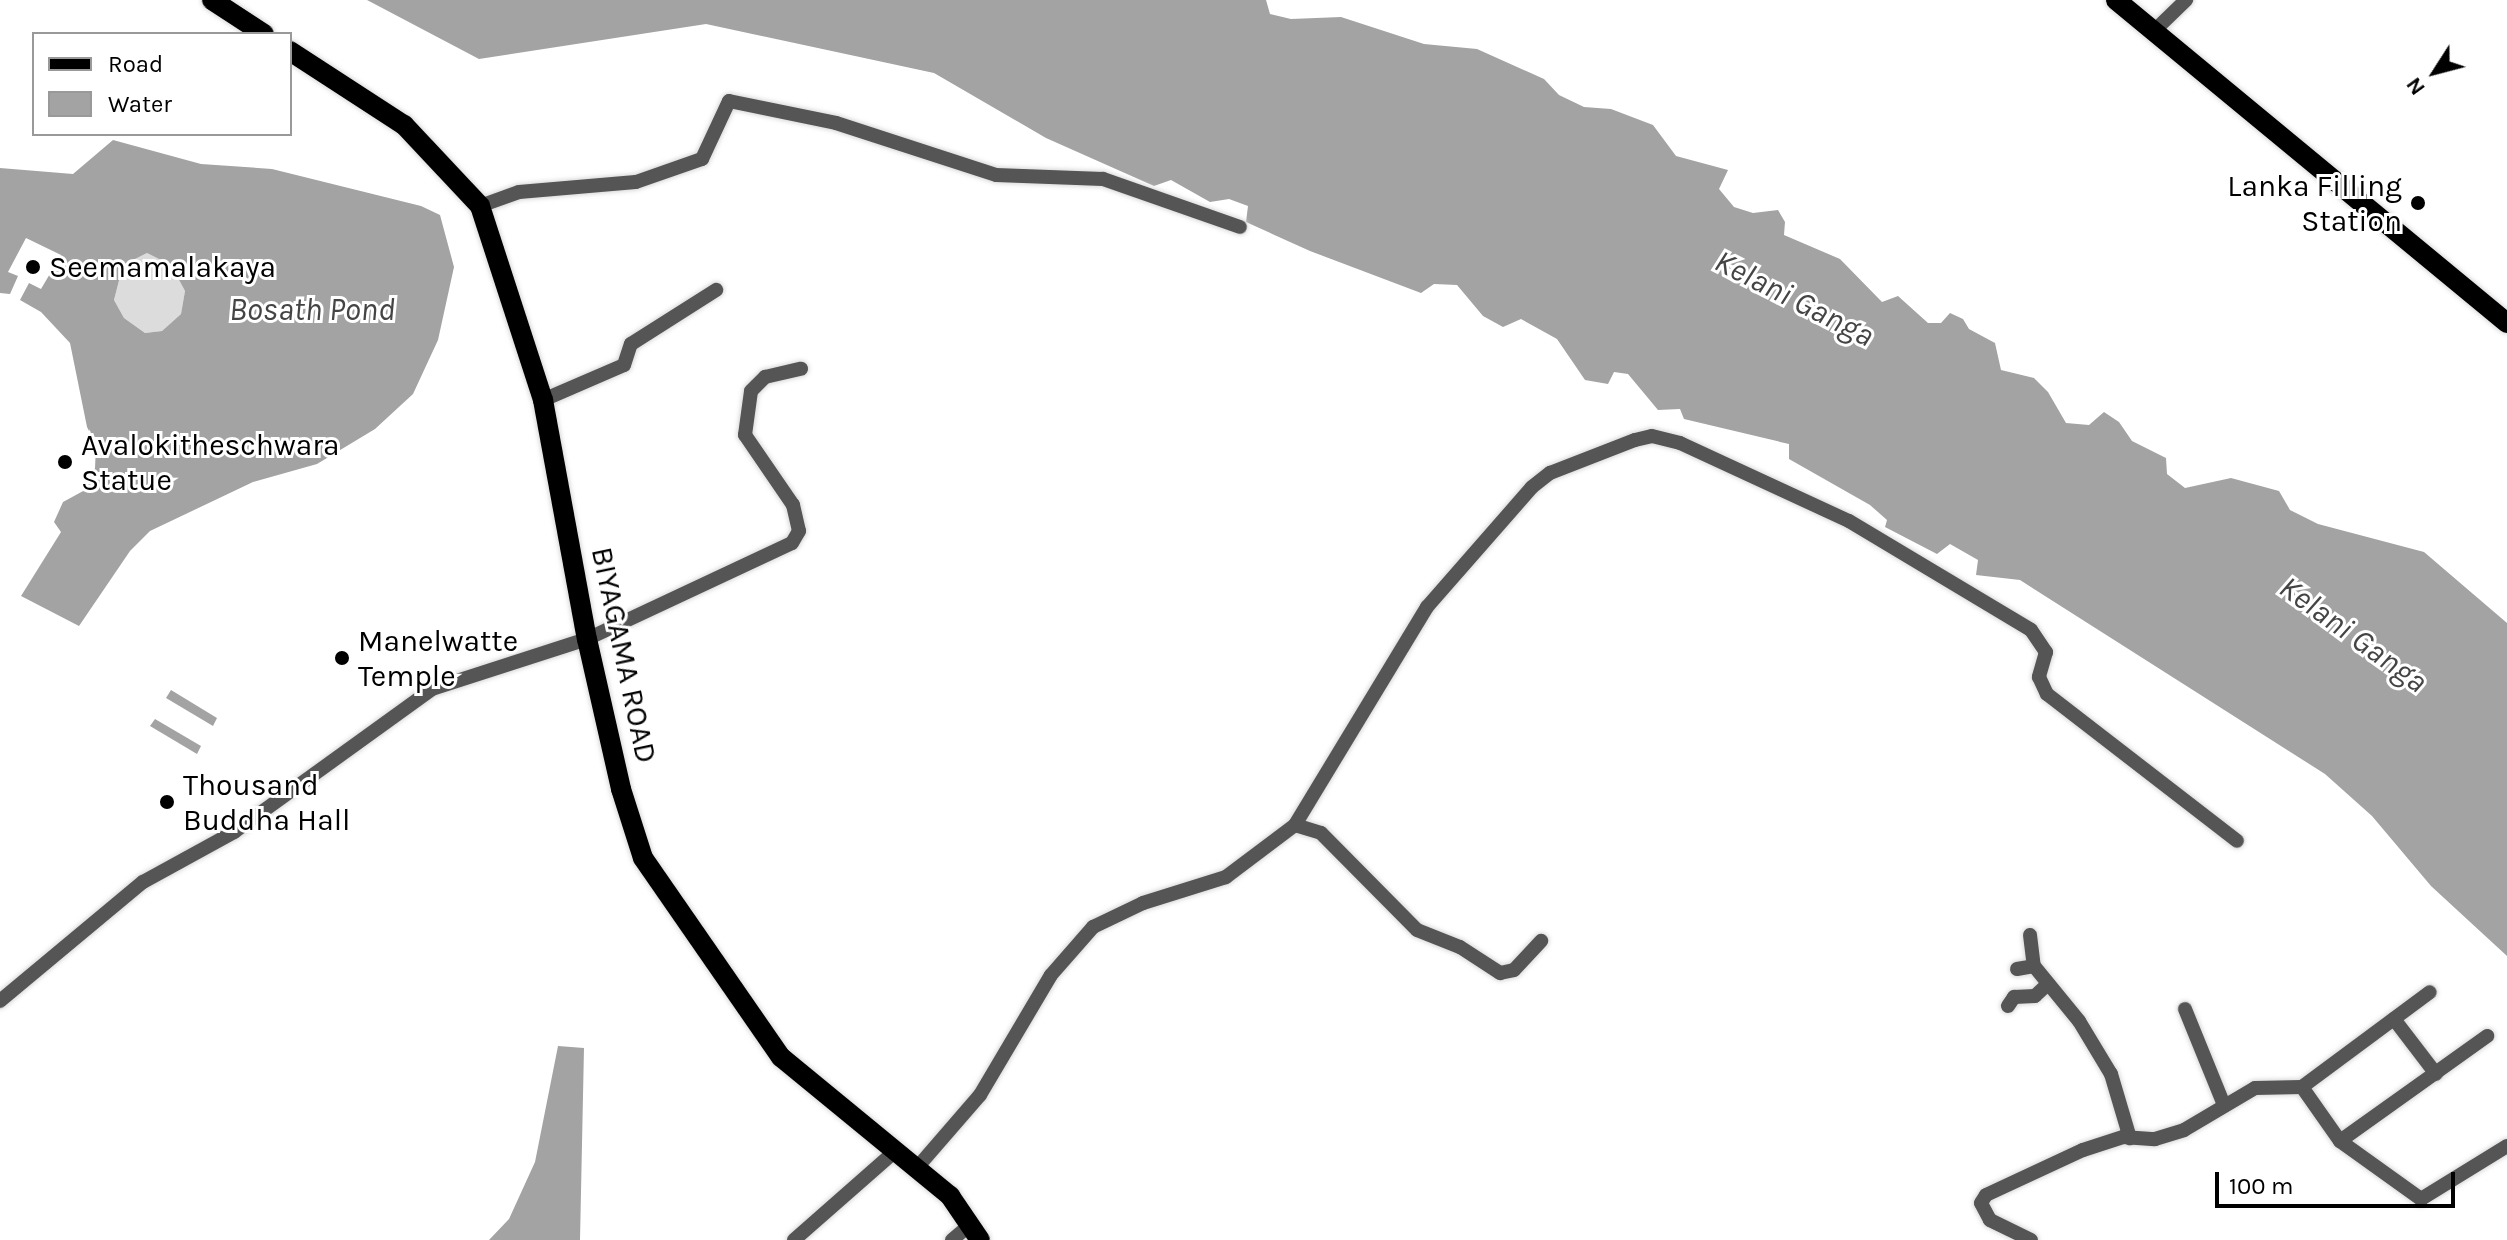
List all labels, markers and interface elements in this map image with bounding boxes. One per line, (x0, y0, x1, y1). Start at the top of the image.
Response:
legend (32, 32, 292, 136)
north arrow (2395, 32, 2475, 112)
text: Road (108, 50, 163, 78)
text: N (2400, 72, 2431, 100)
text: Water (108, 90, 172, 118)
place label: Lanka Filling Station (2227, 168, 2402, 238)
marker: Lanka Filling Station (2409, 194, 2427, 212)
water label: Kelani Ganga (1708, 242, 1880, 356)
place label: Seemamalakaya (49, 249, 276, 285)
marker: Seemamalakaya (24, 258, 42, 276)
water label: Bosath Pond (229, 291, 395, 329)
place label: Avalokitheschwara Statue (81, 427, 340, 498)
marker: Avalokitheschwara Statue (56, 453, 74, 471)
street label: BIYAGAMA ROAD (584, 544, 664, 766)
water label: Kelani Ganga (2271, 568, 2435, 702)
place label: Manelwatte Temple (358, 623, 518, 694)
marker: Manelwatte Temple (333, 649, 351, 667)
place label: Thousand Buddha Hall (183, 767, 350, 838)
marker: Thousand Buddha Hall (158, 793, 176, 811)
scale bar (2219, 1156, 2459, 1206)
text: 100 m (2229, 1172, 2294, 1200)

